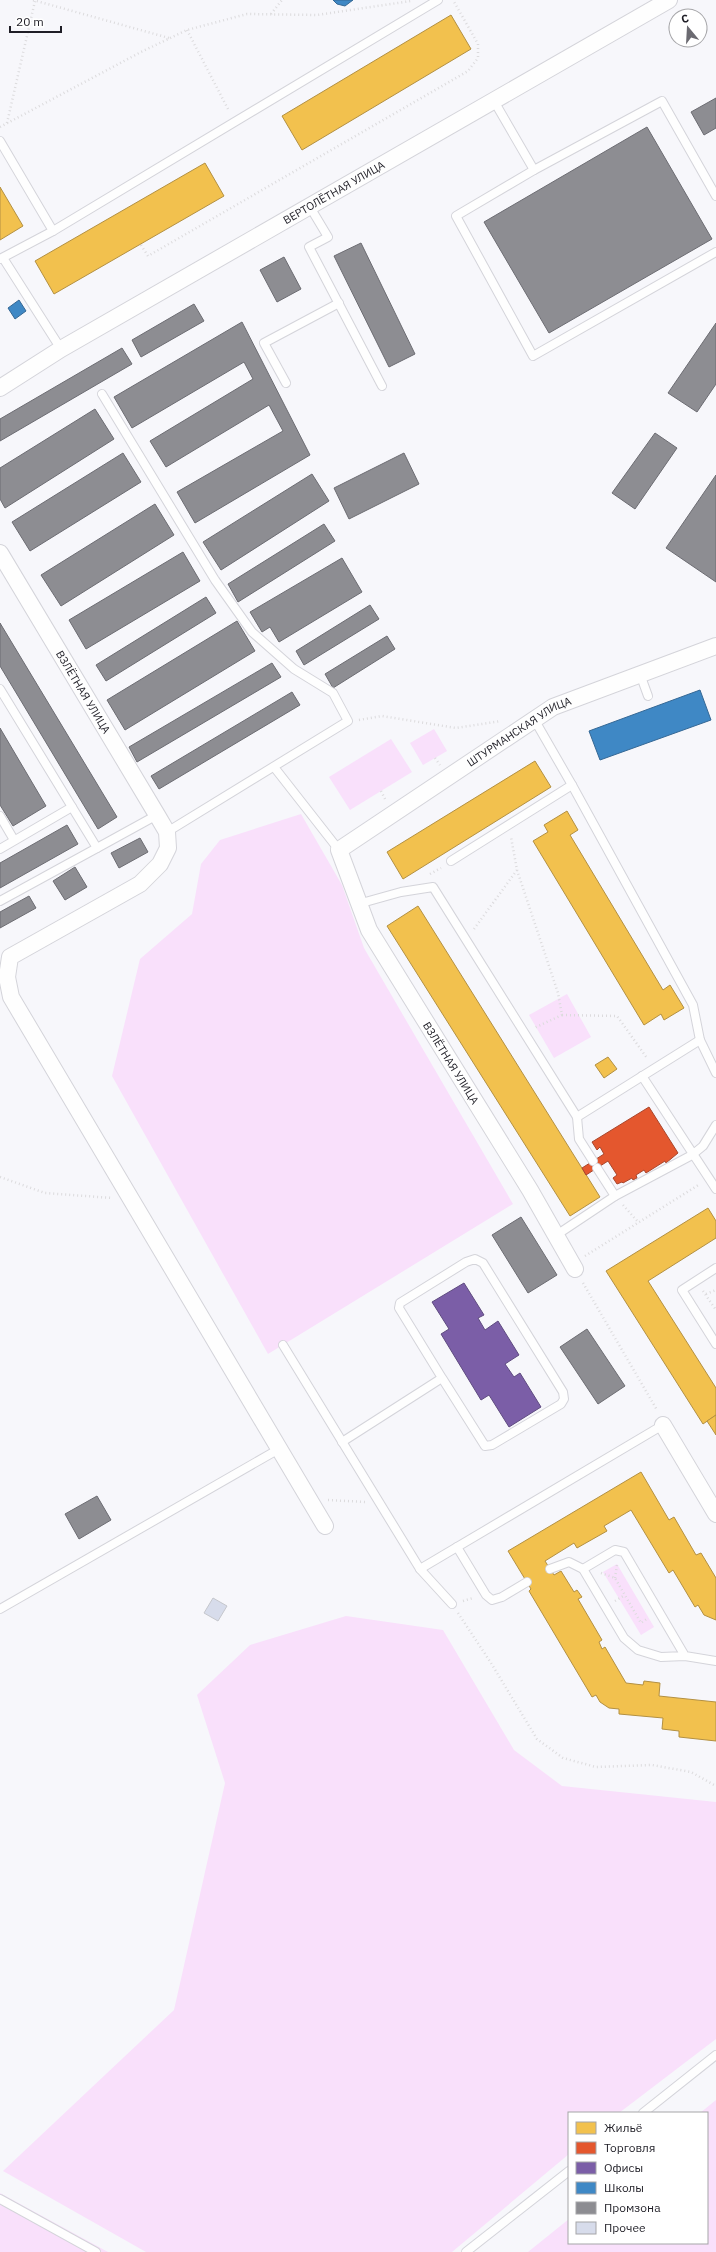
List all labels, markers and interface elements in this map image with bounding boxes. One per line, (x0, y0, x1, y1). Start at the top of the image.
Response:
scale bar (10, 8, 61, 34)
north arrow (668, 8, 708, 48)
text: С (679, 11, 690, 26)
text: 20 m (16, 14, 44, 29)
street label: ВЕРТОЛЁТНАЯ УЛИЦА (280, 158, 387, 227)
street label: ВЗЛЁТНАЯ УЛИЦА (53, 648, 114, 736)
street label: ШТУРМАНСКАЯ УЛИЦА (464, 694, 573, 770)
street label: ВЗЛЁТНАЯ УЛИЦА (420, 1019, 482, 1107)
legend (568, 2112, 708, 2244)
text: Жильё (604, 2120, 643, 2135)
text: Торговля (604, 2140, 655, 2155)
text: Офисы (604, 2160, 643, 2175)
text: Школы (604, 2180, 644, 2195)
text: Промзона (604, 2200, 661, 2215)
text: Прочее (604, 2220, 646, 2235)

